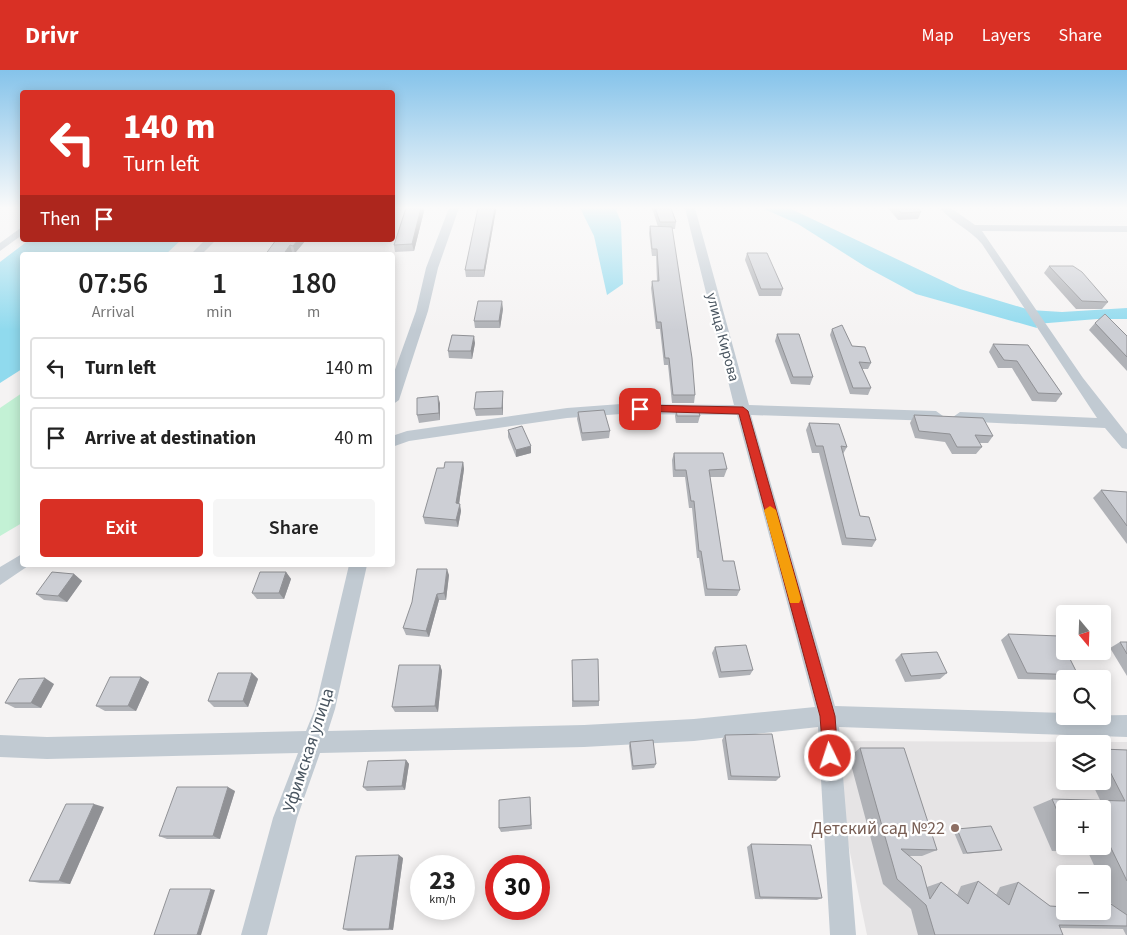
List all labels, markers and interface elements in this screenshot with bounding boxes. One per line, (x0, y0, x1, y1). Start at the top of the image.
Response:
text: Drivr (25, 18, 79, 53)
text: Map (922, 23, 954, 48)
text: Layers (982, 23, 1031, 48)
text: Share (1059, 23, 1102, 48)
text: 140 m (123, 102, 215, 152)
icon: left (40, 110, 105, 175)
text: Turn left (123, 148, 199, 180)
icon: arrive (90, 205, 118, 233)
text: Then (40, 206, 80, 233)
text: 07:56 (78, 262, 148, 305)
text: 1 (212, 262, 227, 305)
text: 180 (291, 262, 337, 305)
street label: улица Кирова (701, 290, 744, 384)
text: Arrival (92, 301, 135, 323)
text: min (206, 301, 232, 323)
text: m (307, 301, 320, 323)
icon: left (42, 354, 70, 382)
text: Turn left (85, 355, 156, 382)
text: 140 m (325, 355, 373, 382)
pin (619, 388, 661, 430)
icon: arrive (626, 395, 654, 423)
icon: arrive (42, 424, 70, 452)
text: Arrive at destination (85, 425, 256, 452)
text: 40 m (335, 425, 373, 452)
button: Exit (40, 499, 203, 557)
button: Share (213, 499, 375, 557)
north arrow (1056, 605, 1111, 660)
map controls (1056, 605, 1111, 920)
button: search (1056, 670, 1111, 725)
street label: Уфимская улица (277, 685, 340, 816)
position arrow (803, 729, 855, 781)
button: layers (1056, 735, 1111, 790)
button: + (1056, 800, 1111, 855)
place label: Детский сад №22 (811, 816, 945, 841)
marker: Детский сад №22 (949, 822, 961, 834)
speed limit sign: 30 (485, 855, 550, 920)
text: 23 (429, 863, 456, 899)
button: − (1056, 865, 1111, 920)
text: km/h (429, 891, 456, 908)

